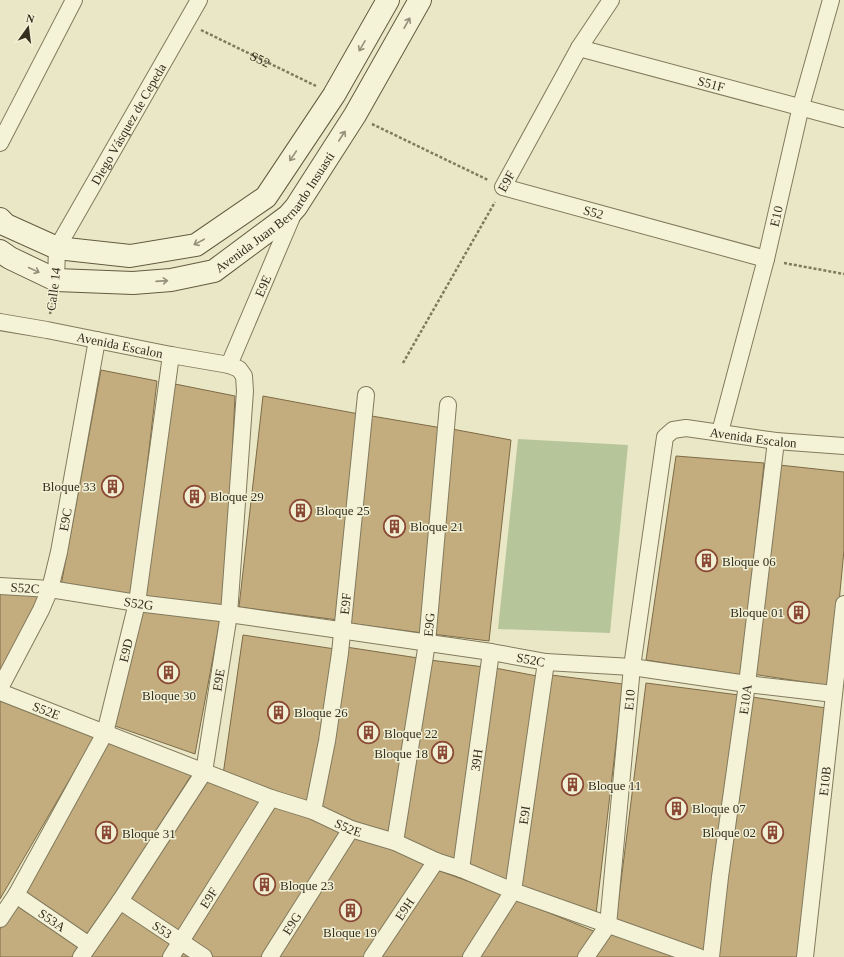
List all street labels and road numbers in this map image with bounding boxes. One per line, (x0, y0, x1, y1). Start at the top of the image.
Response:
street label: S52 (248, 48, 272, 71)
street label: Diego Vásquez de Cepeda (88, 61, 169, 188)
street label: S51F (696, 73, 726, 95)
street label: Avenida Juan Bernardo Insuasti (212, 149, 338, 276)
street label: E9F (495, 168, 518, 194)
street label: S52 (582, 202, 605, 222)
street label: E10 (767, 204, 786, 228)
street label: Calle 14 (43, 266, 64, 312)
street label: E9E (252, 273, 274, 299)
street label: Avenida Escalon (75, 329, 165, 361)
street label: Avenida Escalon (709, 425, 798, 451)
street label: E9C (56, 507, 75, 532)
street label: S52C (10, 580, 40, 596)
street label: E9F (337, 592, 354, 615)
street label: S52G (123, 594, 154, 613)
street label: E9G (421, 612, 438, 637)
street label: E9D (116, 637, 136, 664)
street label: S52C (515, 650, 546, 670)
street label: E9E (209, 668, 228, 692)
street label: E10A (736, 683, 755, 715)
street label: E10 (621, 689, 638, 711)
street label: S52E (31, 699, 62, 723)
street label: 39H (468, 748, 486, 772)
street label: E10B (816, 765, 834, 797)
street label: E9I (516, 805, 533, 825)
street label: S52E (332, 815, 364, 840)
street label: E9F (197, 885, 221, 911)
street label: E9H (392, 895, 417, 923)
street label: S53A (36, 906, 69, 935)
street label: E9G (279, 909, 305, 938)
street label: S53 (150, 918, 175, 942)

